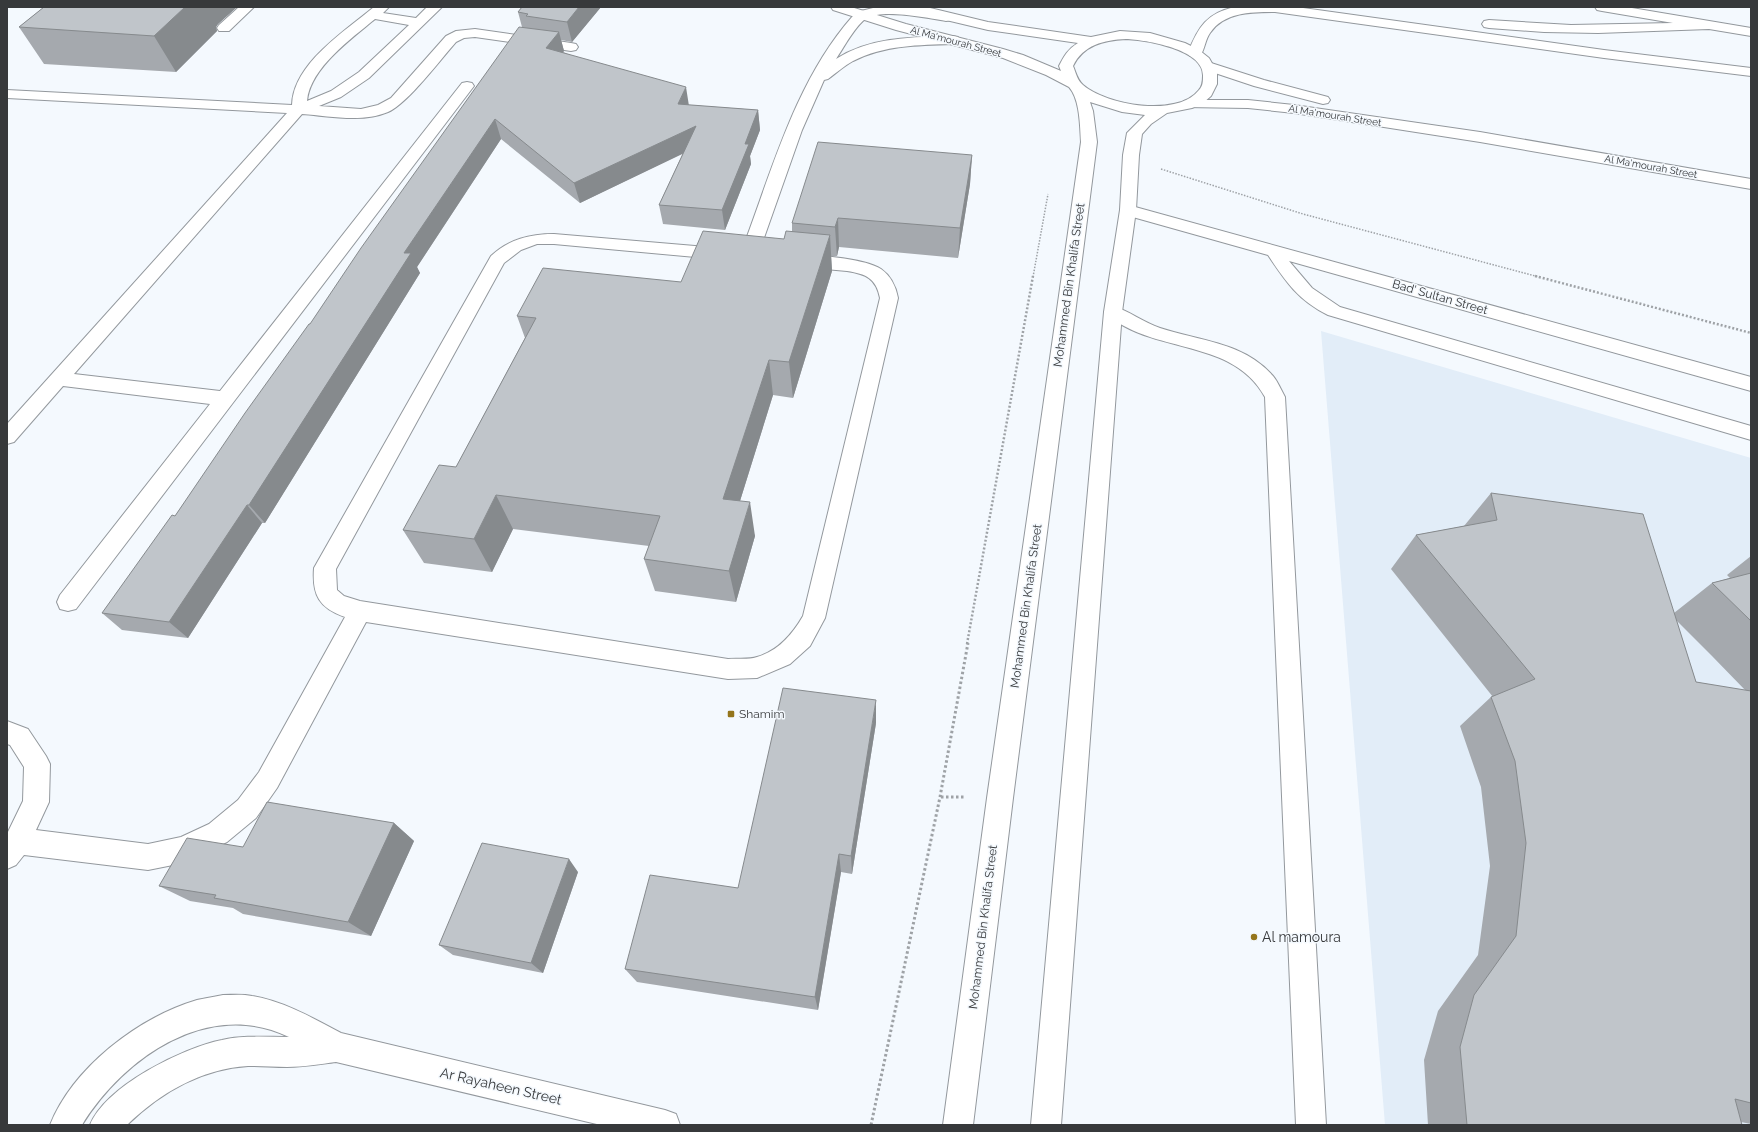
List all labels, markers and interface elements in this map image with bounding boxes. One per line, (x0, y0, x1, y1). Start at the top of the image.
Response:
street label: Al Ma'mourah Street (909, 24, 1003, 59)
street label: Al Ma'mourah Street (1288, 103, 1383, 128)
street label: Al Ma'mourah Street (1604, 153, 1699, 180)
street label: Mohammed Bin Khalifa Street (1051, 202, 1087, 368)
street label: Bad' Sultan Street (1391, 277, 1489, 317)
street label: Mohammed Bin Khalifa Street (1008, 523, 1044, 689)
place label: Shamim (739, 707, 785, 721)
marker: Shamim (726, 709, 736, 719)
street label: Mohammed Bin Khalifa Street (966, 844, 1000, 1010)
place label: Al mamoura (1262, 929, 1341, 945)
marker: Al mamoura (1249, 932, 1259, 942)
street label: Ar Rayaheen Street (439, 1064, 564, 1108)

